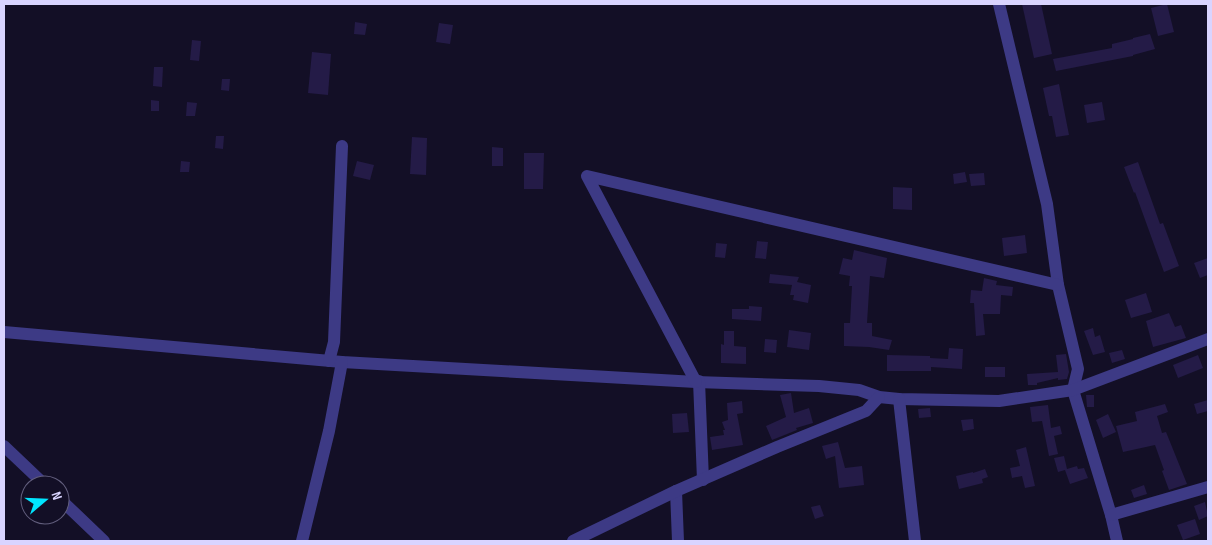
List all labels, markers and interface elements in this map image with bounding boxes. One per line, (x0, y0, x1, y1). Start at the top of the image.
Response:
north arrow (20, 475, 70, 525)
text: N (48, 490, 66, 502)

